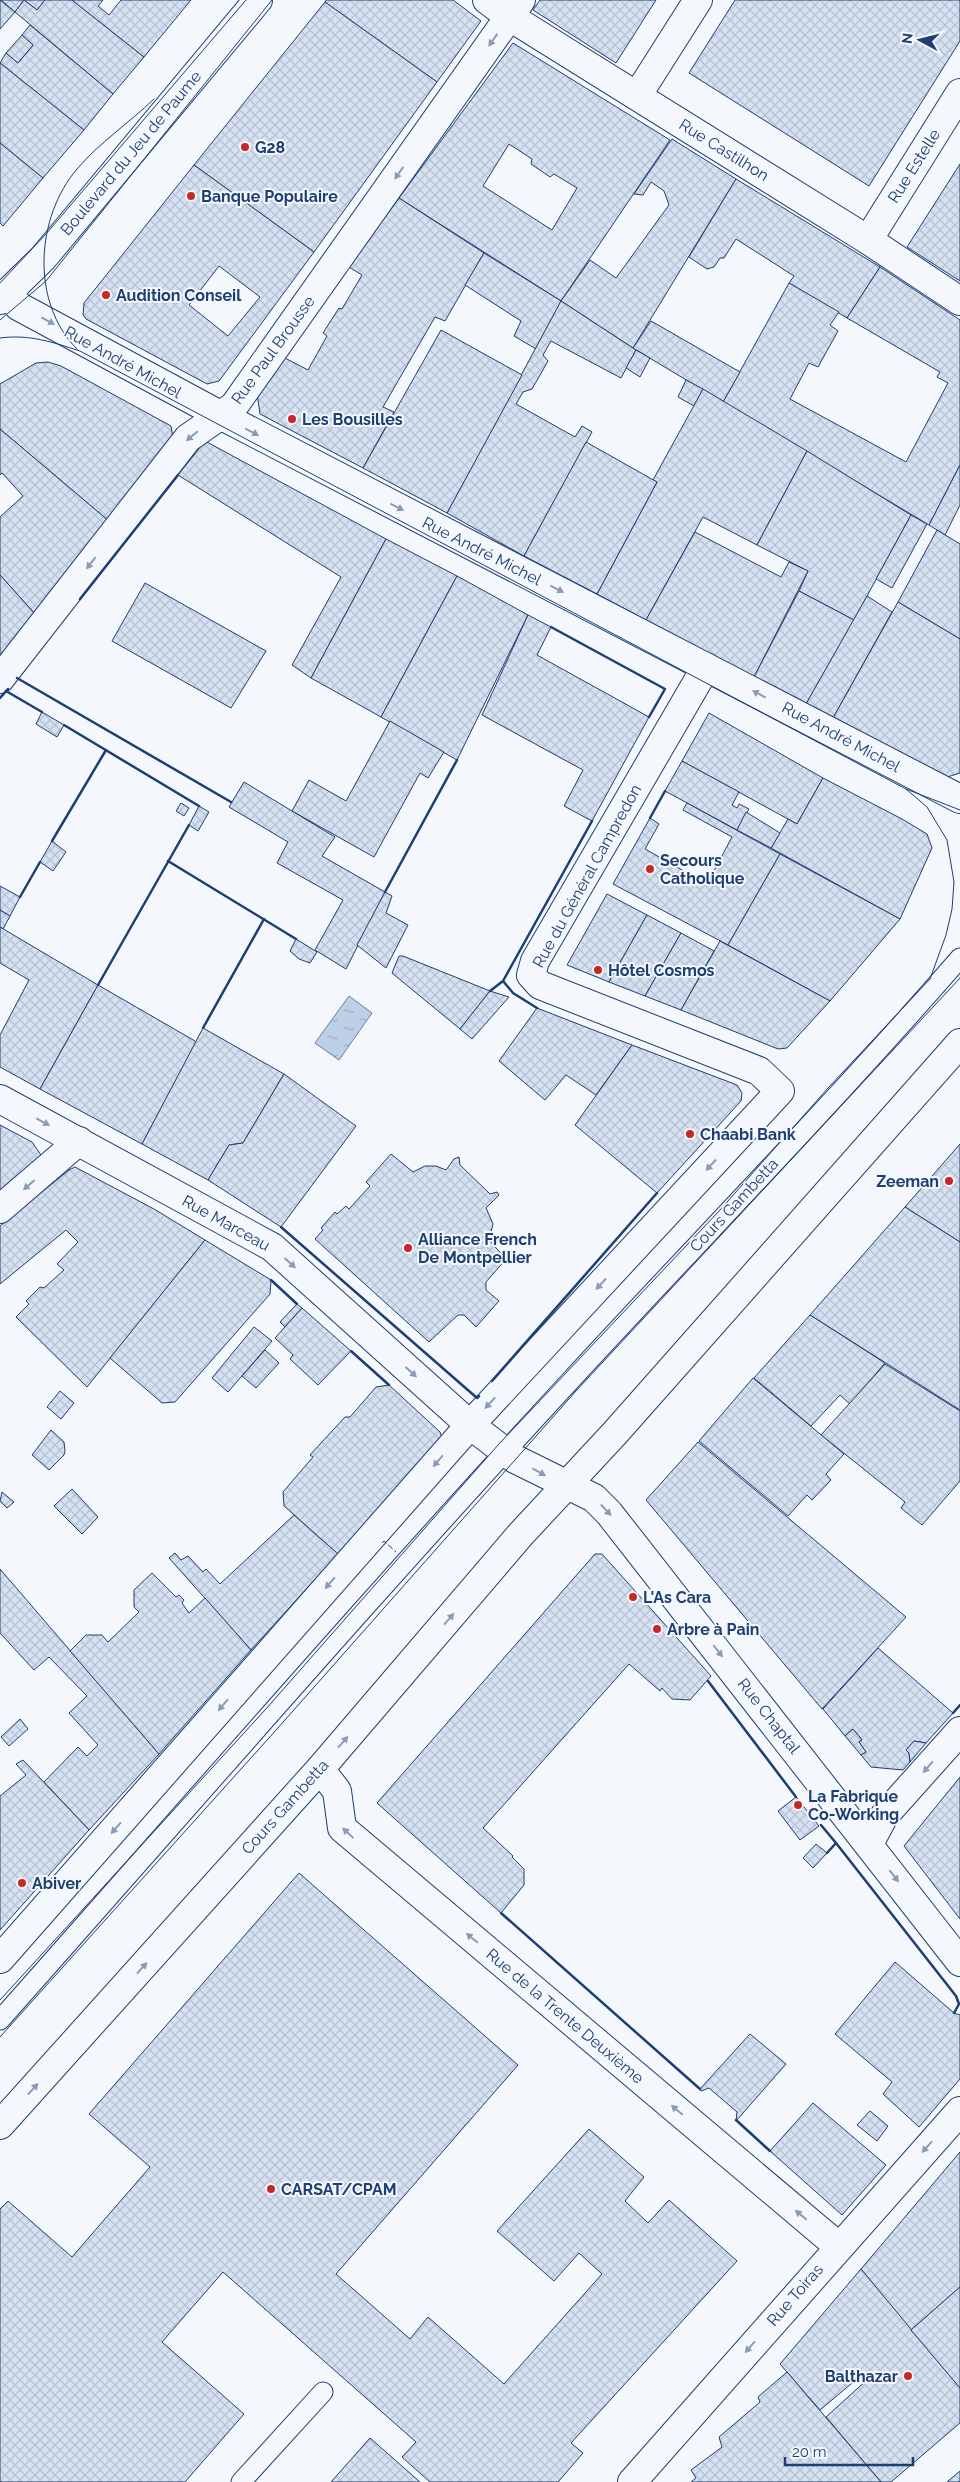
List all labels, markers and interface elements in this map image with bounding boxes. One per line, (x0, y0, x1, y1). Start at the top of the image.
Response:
north arrow (895, 15, 945, 65)
text: N (899, 32, 916, 45)
one-way arrow (488, 33, 498, 47)
street label: Boulevard du Jeu de Paume (57, 67, 205, 239)
street label: Rue Castilhon (676, 115, 772, 185)
street label: Rue Estelle (884, 126, 944, 206)
place label: G28 (255, 138, 285, 157)
marker: G28 (239, 141, 251, 153)
one-way arrow (394, 166, 404, 180)
place label: Banque Populaire (201, 187, 338, 206)
marker: Banque Populaire (185, 190, 197, 202)
place label: Audition Conseil (116, 286, 242, 305)
marker: Audition Conseil (100, 289, 112, 301)
street label: Rue Paul Brousse (227, 292, 319, 408)
one-way arrow (41, 317, 55, 325)
street label: Rue André Michel (61, 322, 186, 402)
place label: Les Bousilles (302, 410, 403, 429)
marker: Les Bousilles (286, 413, 298, 425)
one-way arrow (245, 428, 260, 436)
one-way arrow (187, 430, 199, 442)
one-way arrow (389, 503, 404, 511)
street label: Rue André Michel (419, 513, 545, 590)
one-way arrow (85, 556, 96, 569)
one-way arrow (549, 585, 564, 593)
one-way arrow (751, 690, 766, 698)
street label: Rue André Michel (779, 698, 904, 776)
street label: Rue du Général Campredon (529, 781, 645, 971)
place label: Secours Catholique (660, 851, 745, 888)
marker: Secours Catholique (644, 863, 656, 875)
place label: Hôtel Cosmos (608, 961, 715, 980)
marker: Hôtel Cosmos (592, 964, 604, 976)
one-way arrow (36, 1118, 50, 1126)
place label: Chaabi Bank (700, 1125, 796, 1144)
marker: Chaabi Bank (684, 1128, 696, 1140)
street label: Cours Gambetta (686, 1154, 782, 1256)
one-way arrow (705, 1158, 717, 1170)
place label: Zeeman (876, 1172, 939, 1191)
marker: Zeeman (943, 1175, 955, 1187)
one-way arrow (23, 1179, 35, 1191)
street label: Rue Marceau (179, 1191, 273, 1255)
place label: Alliance French De Montpellier (418, 1230, 537, 1267)
marker: Alliance French De Montpellier (402, 1242, 414, 1254)
one-way arrow (283, 1258, 296, 1269)
one-way arrow (595, 1278, 607, 1290)
one-way arrow (404, 1366, 416, 1378)
one-way arrow (484, 1397, 496, 1409)
one-way arrow (432, 1455, 444, 1467)
one-way arrow (532, 1467, 545, 1476)
one-way arrow (600, 1504, 612, 1516)
one-way arrow (325, 1577, 336, 1590)
place label: L'As Cara (643, 1588, 711, 1607)
marker: L'As Cara (627, 1591, 639, 1603)
one-way arrow (443, 1612, 454, 1625)
place label: Arbre à Pain (667, 1620, 759, 1639)
marker: Arbre à Pain (651, 1623, 663, 1635)
one-way arrow (712, 1645, 723, 1658)
street label: Rue Chaptal (734, 1674, 805, 1758)
one-way arrow (217, 1699, 229, 1711)
one-way arrow (337, 1737, 349, 1749)
street label: Cours Gambetta (237, 1756, 333, 1858)
one-way arrow (922, 1761, 934, 1773)
place label: La Fabrique Co-Working (808, 1787, 899, 1824)
marker: La Fabrique Co-Working (792, 1799, 804, 1811)
one-way arrow (110, 1821, 122, 1833)
one-way arrow (342, 1827, 354, 1839)
one-way arrow (888, 1869, 899, 1882)
place label: Abiver (32, 1874, 81, 1893)
marker: Abiver (16, 1877, 28, 1889)
one-way arrow (466, 1932, 479, 1943)
street label: Rue de la Trente Deuxième (482, 1945, 648, 2087)
one-way arrow (136, 1962, 147, 1975)
one-way arrow (27, 2083, 39, 2095)
one-way arrow (671, 2104, 683, 2116)
one-way arrow (922, 2140, 933, 2153)
place label: CARSAT/CPAM (281, 2180, 397, 2199)
marker: CARSAT/CPAM (265, 2183, 277, 2195)
one-way arrow (795, 2209, 808, 2220)
street label: Rue Toiras (763, 2260, 827, 2330)
one-way arrow (745, 2341, 756, 2353)
place label: Balthazar (825, 2367, 898, 2386)
marker: Balthazar (902, 2370, 914, 2382)
scale bar (785, 2434, 912, 2466)
text: 20 m (792, 2443, 827, 2461)

